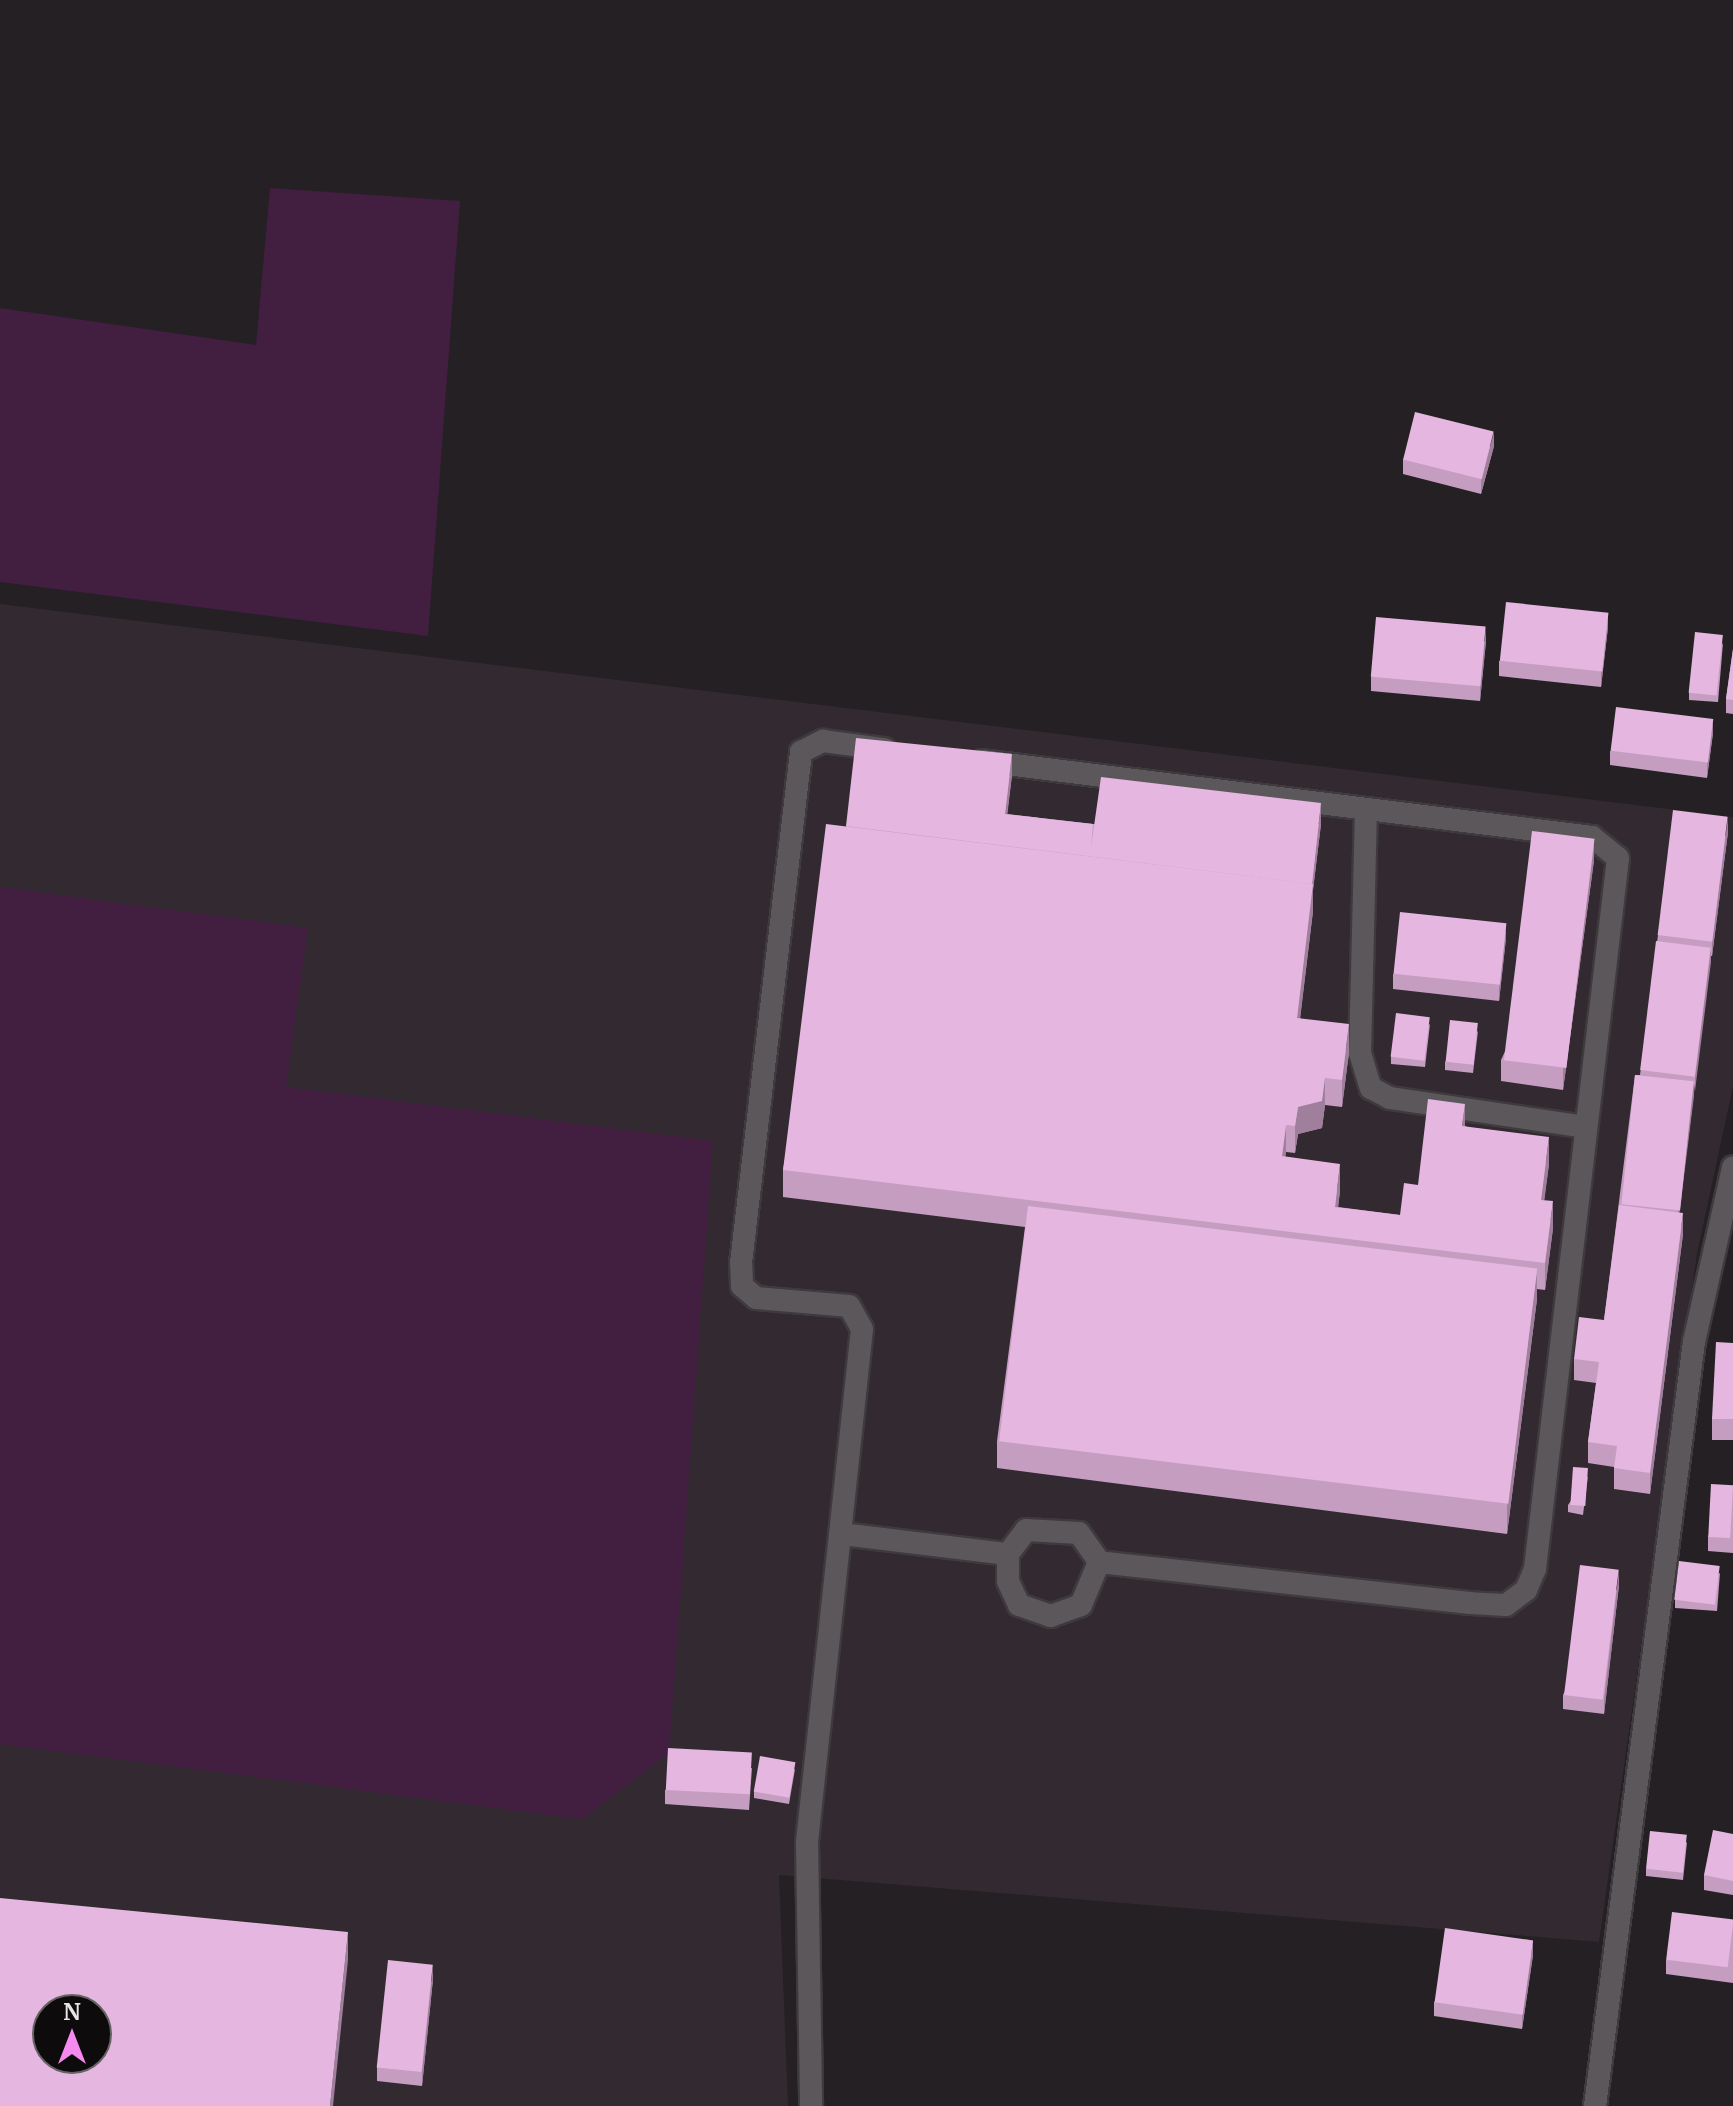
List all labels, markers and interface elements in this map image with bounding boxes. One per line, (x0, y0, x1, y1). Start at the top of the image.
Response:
north arrow (32, 1994, 112, 2074)
text: N (63, 1998, 81, 2026)

